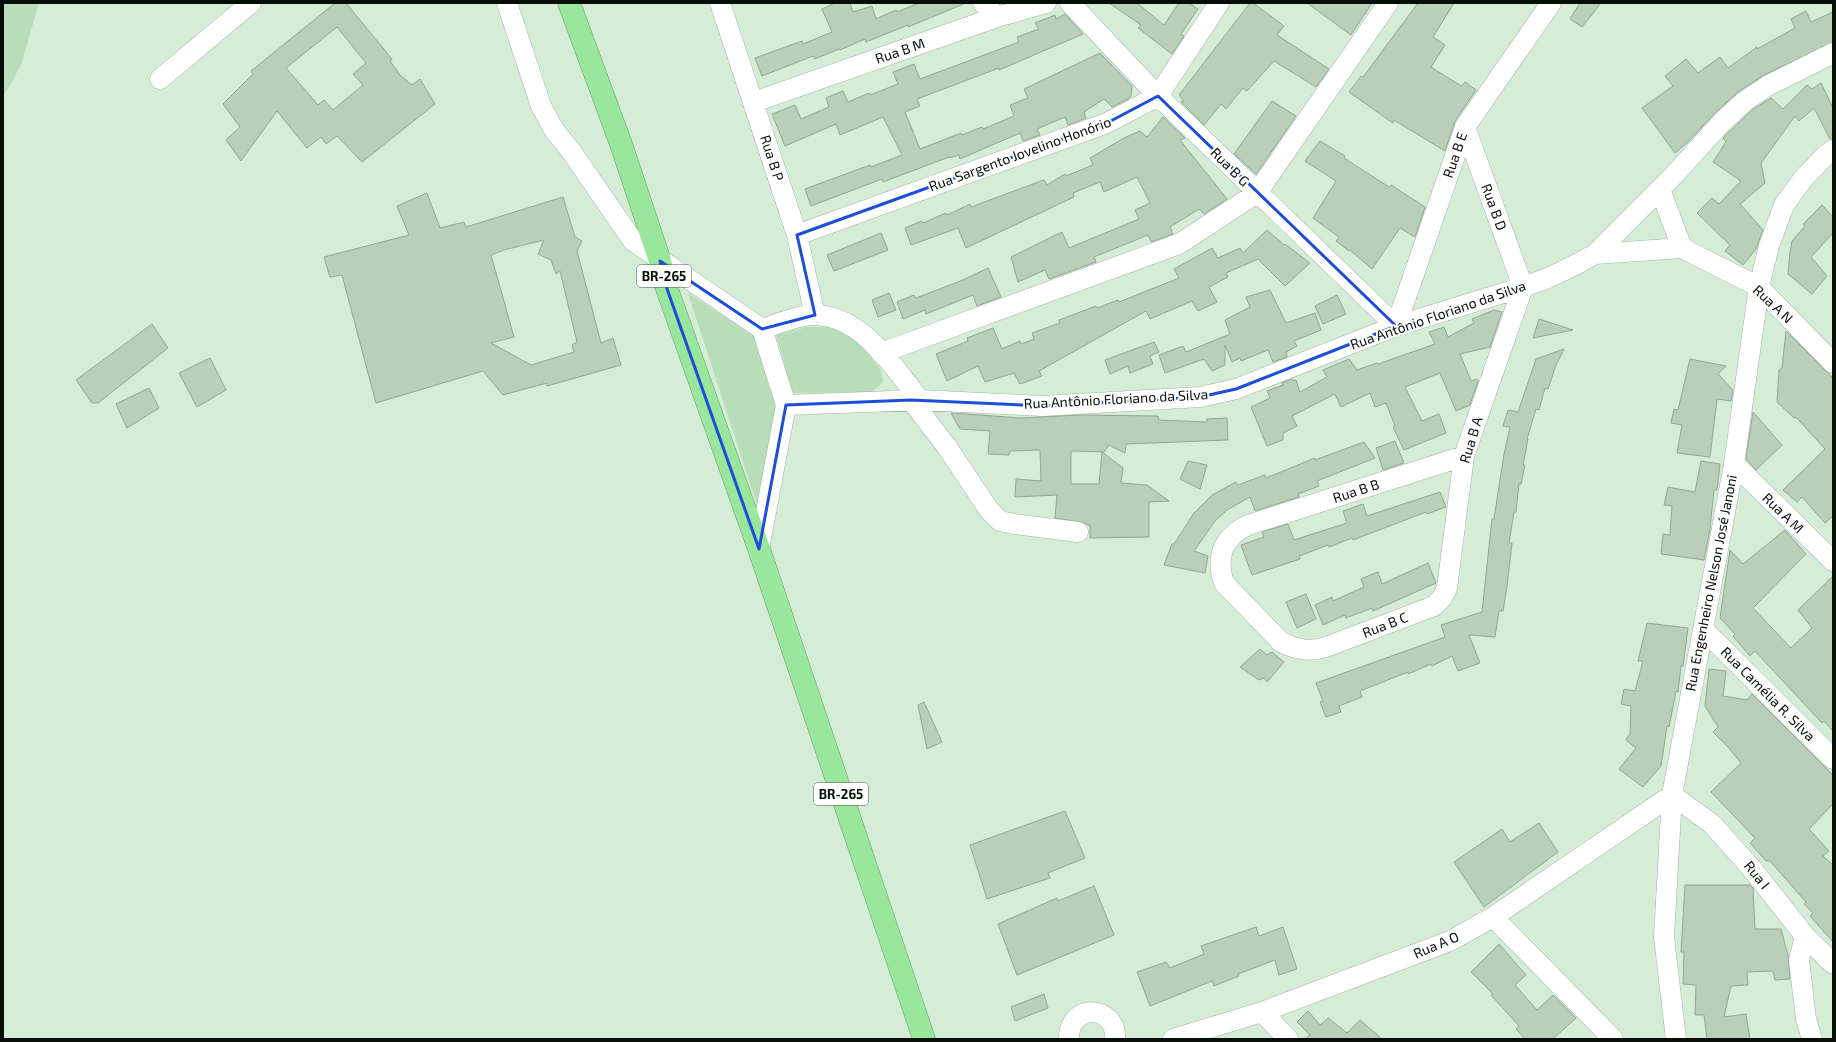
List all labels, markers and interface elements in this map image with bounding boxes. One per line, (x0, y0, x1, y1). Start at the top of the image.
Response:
street label: Rua B M (873, 34, 927, 67)
street label: Rua Sargento Jovelino Honório (926, 113, 1113, 194)
street label: Rua B E (1439, 130, 1470, 180)
street label: Rua B P (757, 133, 788, 183)
street label: Rua B G (1207, 144, 1253, 190)
street label: Rua B D (1478, 181, 1511, 233)
road number: BR-265 (637, 265, 691, 287)
street label: Rua Antônio Floriano da Silva (1348, 276, 1528, 353)
street label: Rua A N (1750, 281, 1797, 326)
street label: Rua Antônio Floriano da Silva (1023, 385, 1209, 412)
street label: Rua B A (1455, 414, 1486, 465)
street label: Rua Engenheiro Nelson José Janoni (1681, 473, 1740, 693)
street label: Rua B B (1330, 475, 1381, 506)
street label: Rua A M (1759, 489, 1808, 536)
street label: Rua B C (1360, 608, 1410, 641)
street label: Rua Camélia R. Silva (1718, 643, 1819, 744)
road number: BR-265 (814, 783, 868, 805)
street label: Rua I (1741, 857, 1774, 892)
street label: Rua A O (1410, 927, 1461, 962)

